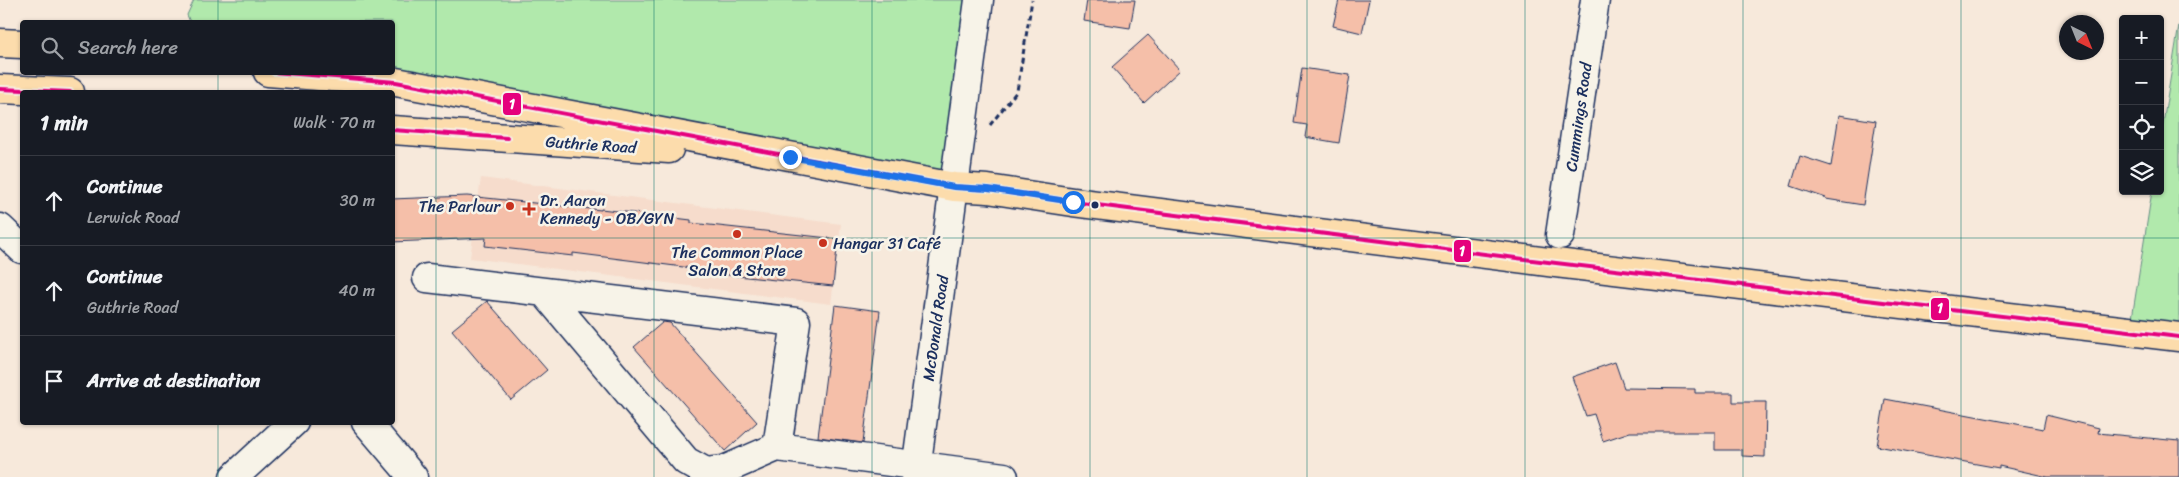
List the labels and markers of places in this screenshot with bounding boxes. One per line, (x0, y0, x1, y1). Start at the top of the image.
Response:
place label: Dr. Aaron Kennedy - OB/GYN (540, 186, 674, 233)
place label: The Parlour (419, 192, 501, 221)
marker: The Parlour (504, 200, 516, 212)
unlabelled marker (1090, 200, 1100, 210)
marker: Dr. Aaron Kennedy - OB/GYN (522, 202, 536, 216)
marker: The Common Place Salon & Store (731, 228, 743, 240)
place label: Hangar 31 Café (833, 229, 941, 258)
marker: Hangar 31 Café (817, 237, 829, 249)
place label: The Common Place Salon & Store (671, 238, 803, 285)

